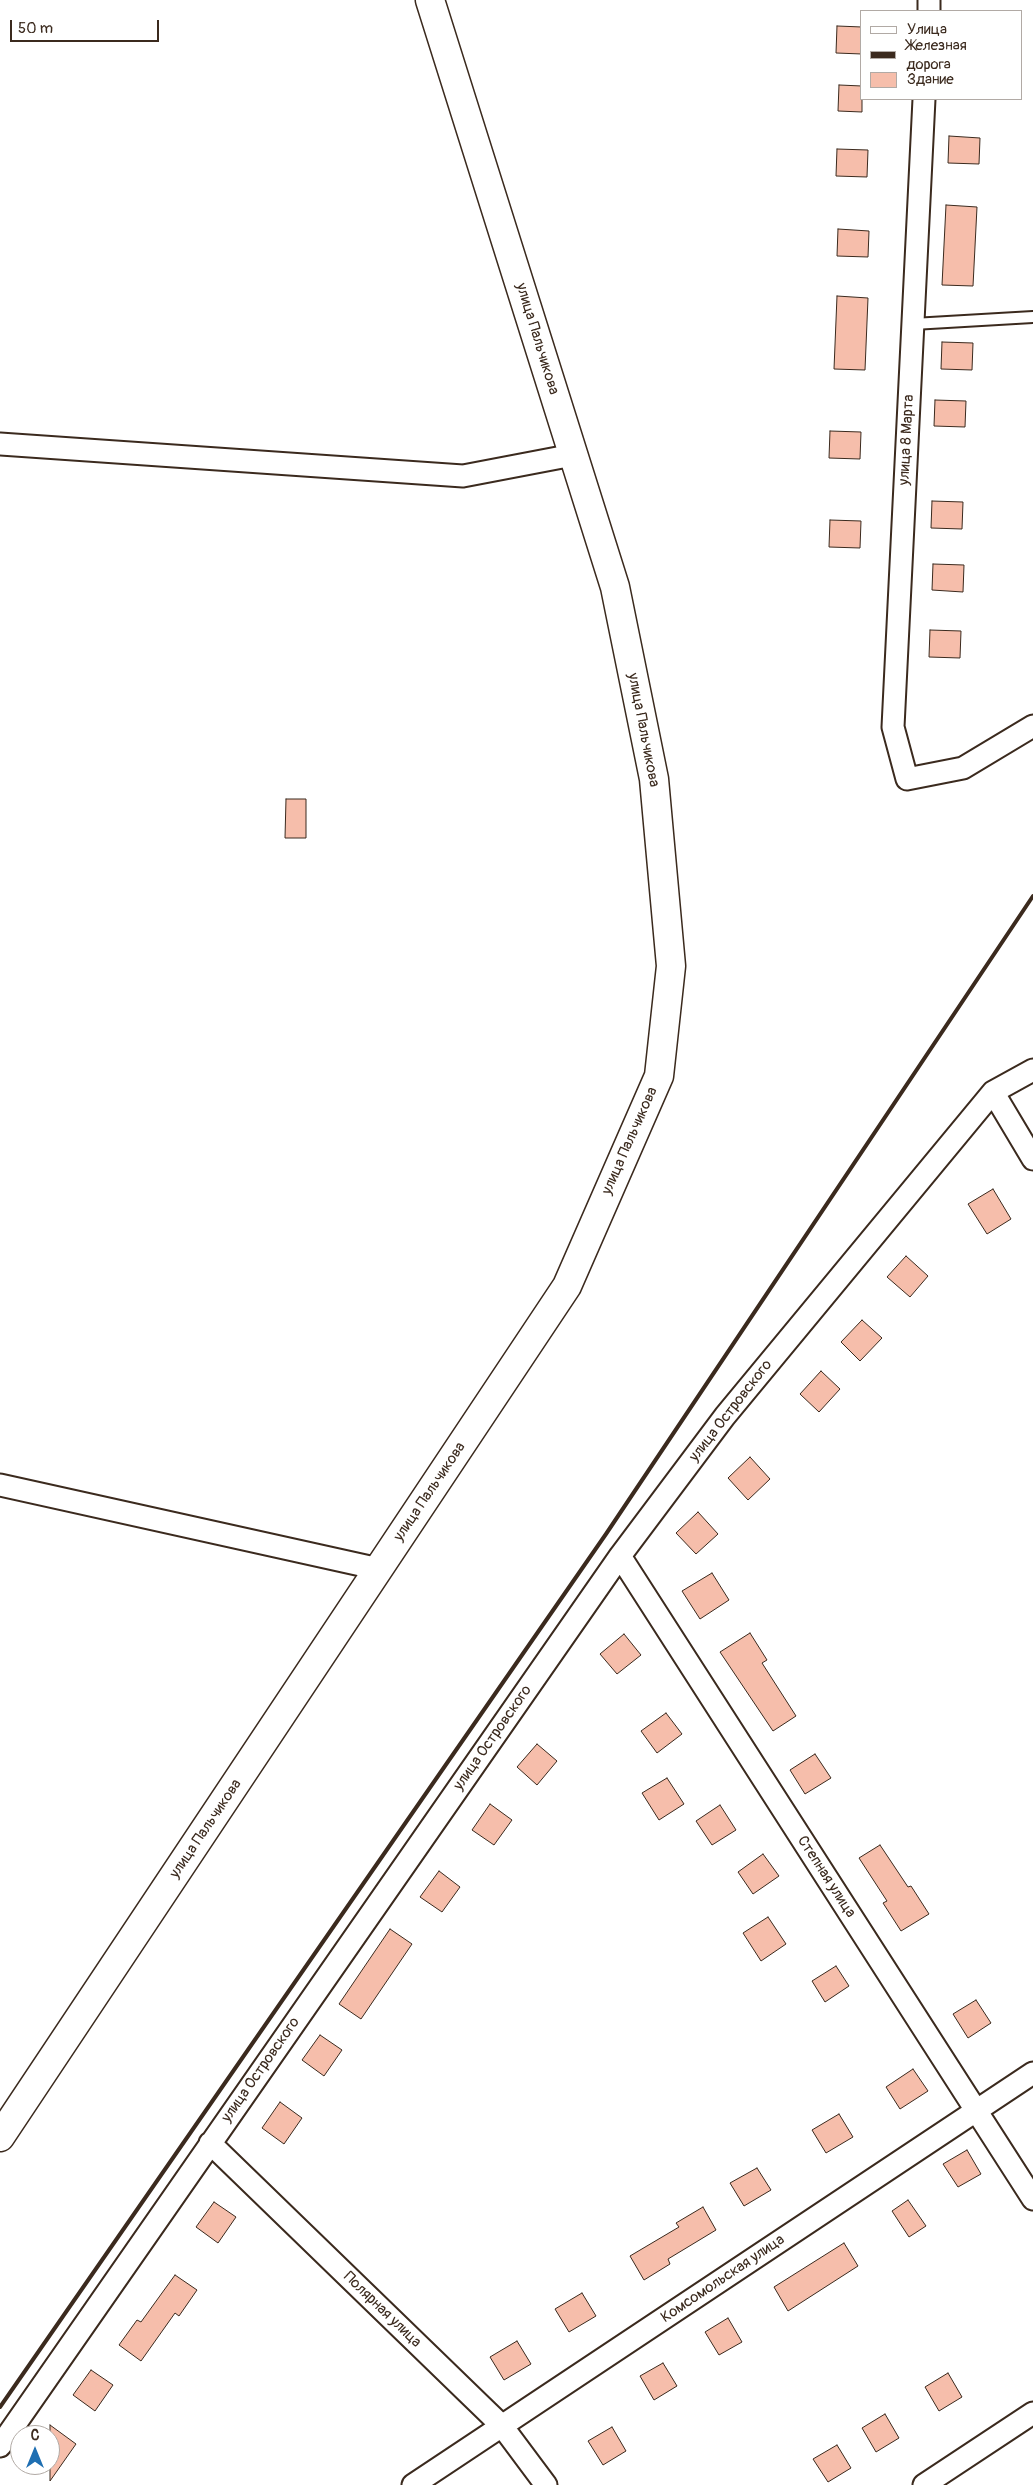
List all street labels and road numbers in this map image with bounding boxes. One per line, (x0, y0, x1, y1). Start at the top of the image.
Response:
street label: улица Пальчикова (511, 281, 563, 397)
street label: улица 8 Марта (896, 394, 918, 486)
street label: улица Пальчикова (623, 671, 663, 789)
street label: улица Пальчикова (598, 1084, 662, 1198)
street label: улица Островского (686, 1357, 776, 1465)
street label: улица Пальчикова (390, 1439, 470, 1545)
street label: улица Островского (450, 1682, 536, 1794)
street label: улица Пальчикова (166, 1776, 246, 1882)
street label: Степная улица (793, 1833, 859, 1921)
street label: улица Островского (218, 2014, 304, 2126)
street label: Комсомольская улица (658, 2231, 788, 2327)
street label: Полярная улица (339, 2268, 425, 2352)

